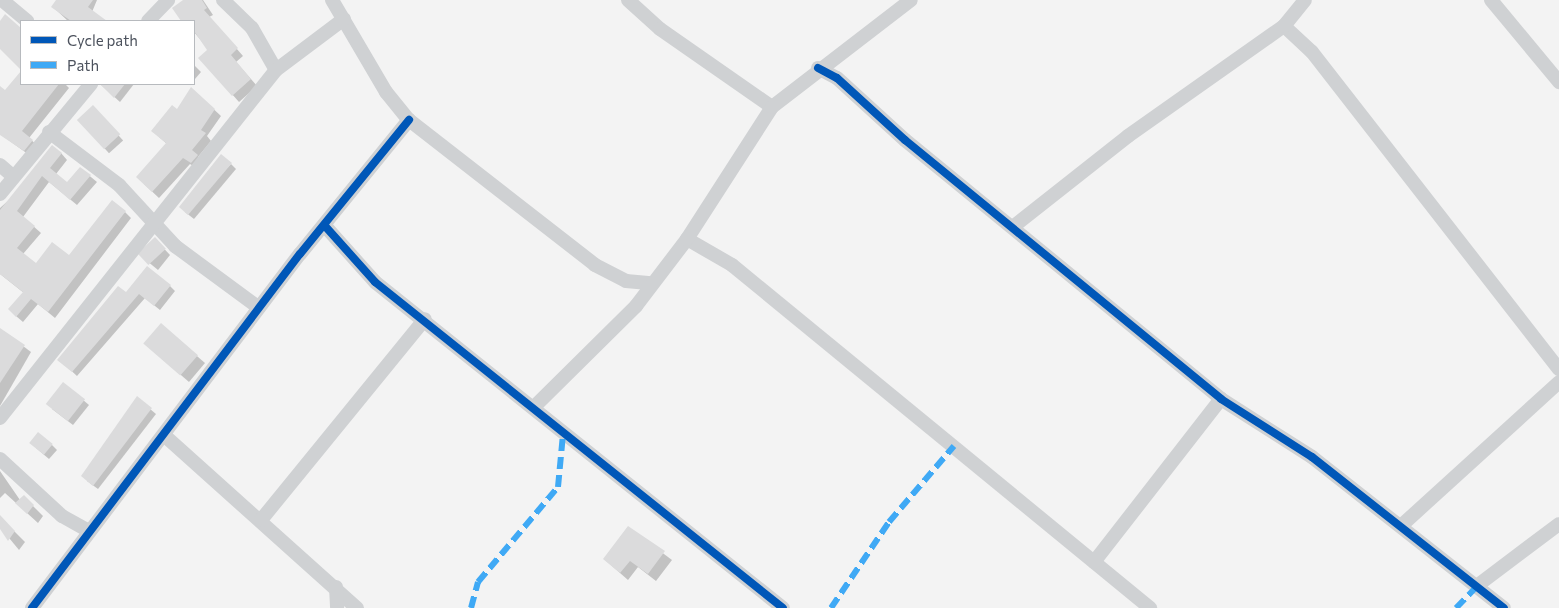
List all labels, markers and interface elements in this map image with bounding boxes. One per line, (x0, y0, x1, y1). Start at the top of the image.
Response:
legend (20, 20, 195, 85)
text: Cycle path (67, 31, 138, 49)
text: Path (67, 56, 99, 74)

